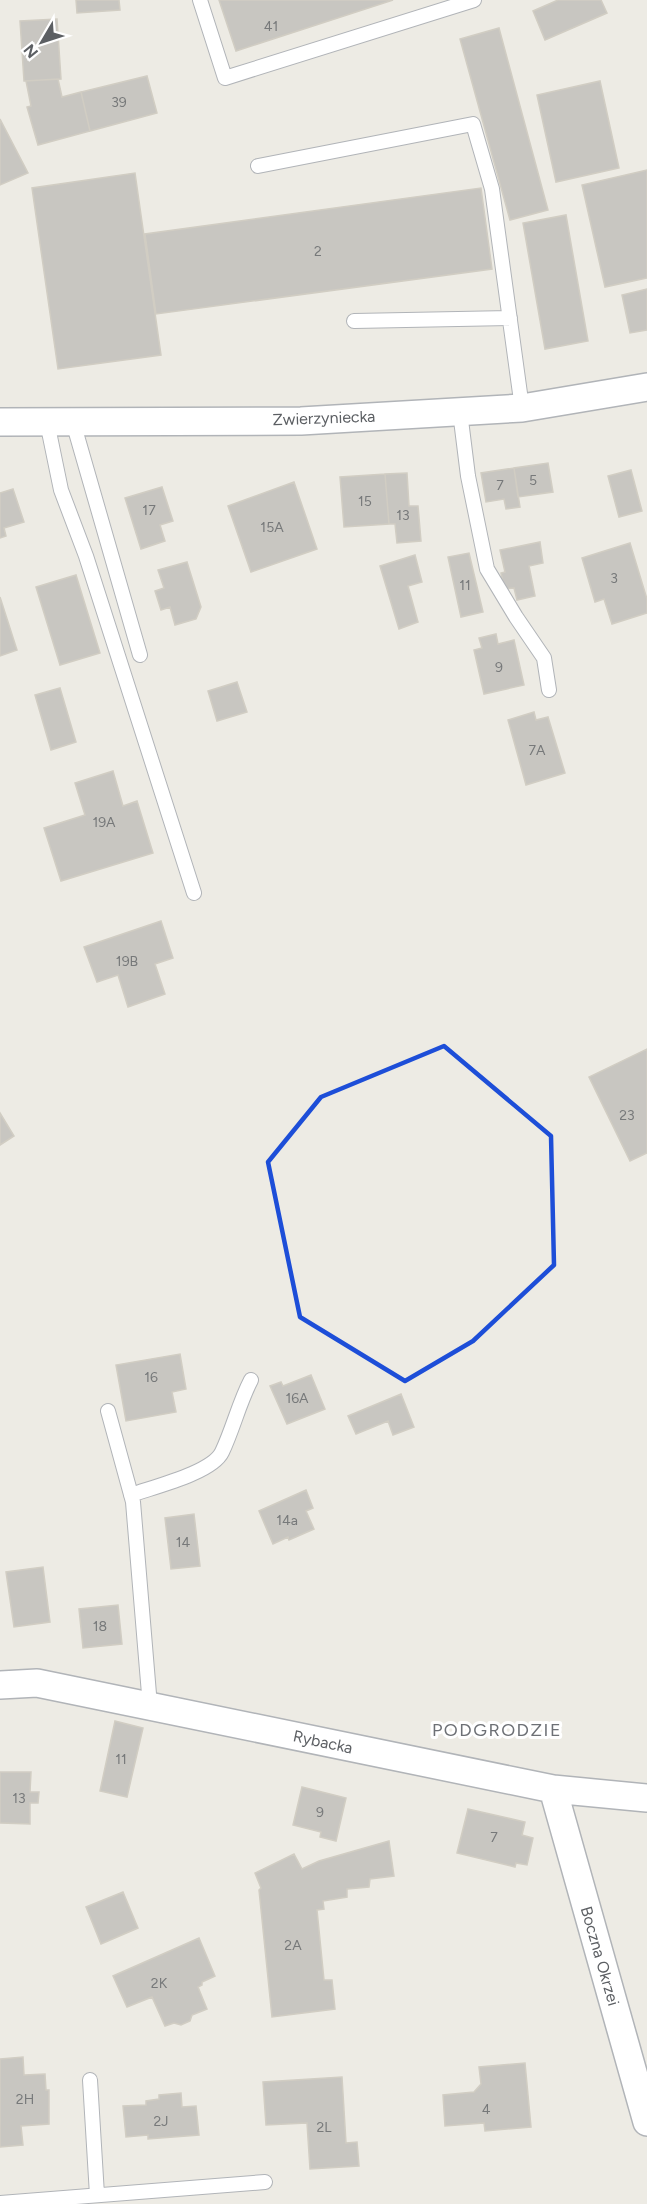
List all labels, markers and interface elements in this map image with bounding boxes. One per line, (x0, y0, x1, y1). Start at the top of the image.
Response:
north arrow (12, 12, 72, 72)
house number: 41 (264, 18, 278, 35)
text: N (19, 40, 42, 62)
house number: 39 (111, 94, 127, 111)
house number: 2 (314, 243, 322, 260)
street label: Zwierzyniecka (272, 407, 376, 429)
house number: 5 (529, 472, 537, 489)
house number: 7 (496, 477, 504, 494)
house number: 15 (358, 493, 372, 510)
house number: 17 (142, 502, 156, 519)
house number: 13 (396, 507, 410, 524)
house number: 15A (260, 519, 284, 536)
house number: 3 (610, 570, 618, 587)
house number: 11 (459, 577, 471, 594)
house number: 9 (495, 659, 503, 676)
house number: 7A (529, 742, 546, 759)
house number: 19A (92, 814, 116, 831)
house number: 19B (116, 953, 138, 970)
house number: 23 (619, 1107, 635, 1124)
house number: 16 (144, 1369, 158, 1386)
house number: 16A (285, 1390, 309, 1407)
house number: 14a (276, 1512, 298, 1529)
house number: 14 (176, 1534, 191, 1551)
house number: 18 (93, 1618, 107, 1635)
district label: PODGRODZIE (432, 1719, 562, 1741)
street label: Rybacka (292, 1726, 354, 1758)
house number: 11 (115, 1751, 127, 1768)
house number: 13 (12, 1790, 26, 1807)
house number: 9 (316, 1804, 324, 1821)
house number: 7 (490, 1829, 498, 1846)
street label: Boczna Okrzei (577, 1904, 623, 2008)
house number: 2A (284, 1937, 302, 1954)
house number: 2K (151, 1975, 168, 1992)
house number: 2H (16, 2091, 34, 2108)
house number: 4 (482, 2101, 491, 2118)
house number: 2J (153, 2113, 169, 2130)
house number: 2L (316, 2119, 332, 2136)

